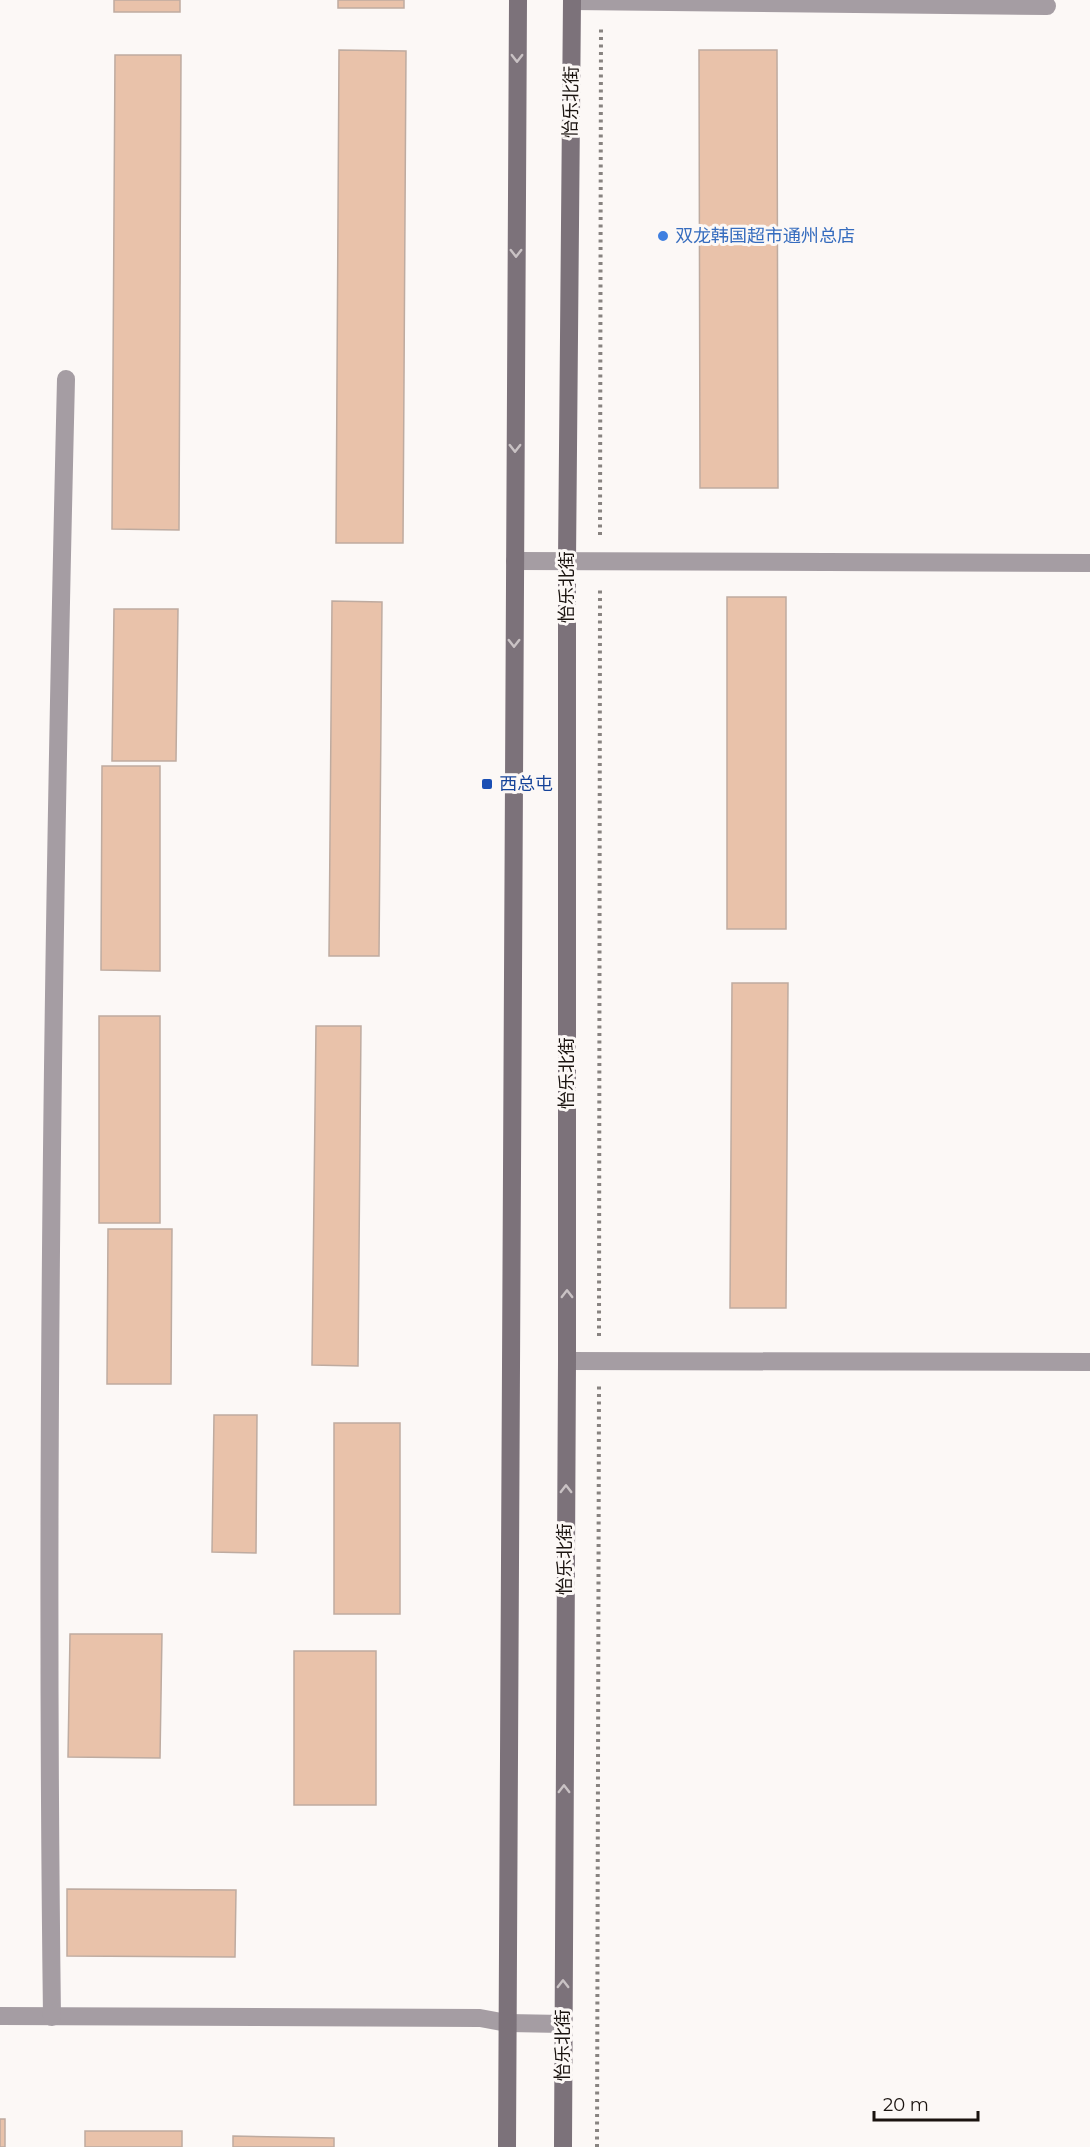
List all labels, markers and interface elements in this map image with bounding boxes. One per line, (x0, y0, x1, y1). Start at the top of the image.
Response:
one-way arrow (511, 54, 523, 63)
street label: 怡乐北街 (559, 66, 583, 138)
place label: 双龙韩国超市通州总店 (675, 225, 855, 247)
marker: 双龙韩国超市通州总店 (656, 229, 670, 243)
one-way arrow (510, 249, 522, 258)
one-way arrow (509, 444, 521, 453)
street label: 怡乐北街 (556, 551, 578, 623)
one-way arrow (508, 639, 520, 648)
place label: 西总屯 (499, 773, 553, 795)
marker: 西总屯 (480, 777, 494, 791)
street label: 怡乐北街 (556, 1037, 578, 1109)
one-way arrow (561, 1289, 573, 1298)
one-way arrow (560, 1484, 572, 1493)
street label: 怡乐北街 (554, 1523, 576, 1595)
one-way arrow (558, 1784, 570, 1793)
one-way arrow (557, 1979, 569, 1988)
street label: 怡乐北街 (552, 2009, 574, 2081)
scale bar (874, 2084, 978, 2122)
text: 20 m (883, 2094, 929, 2116)

